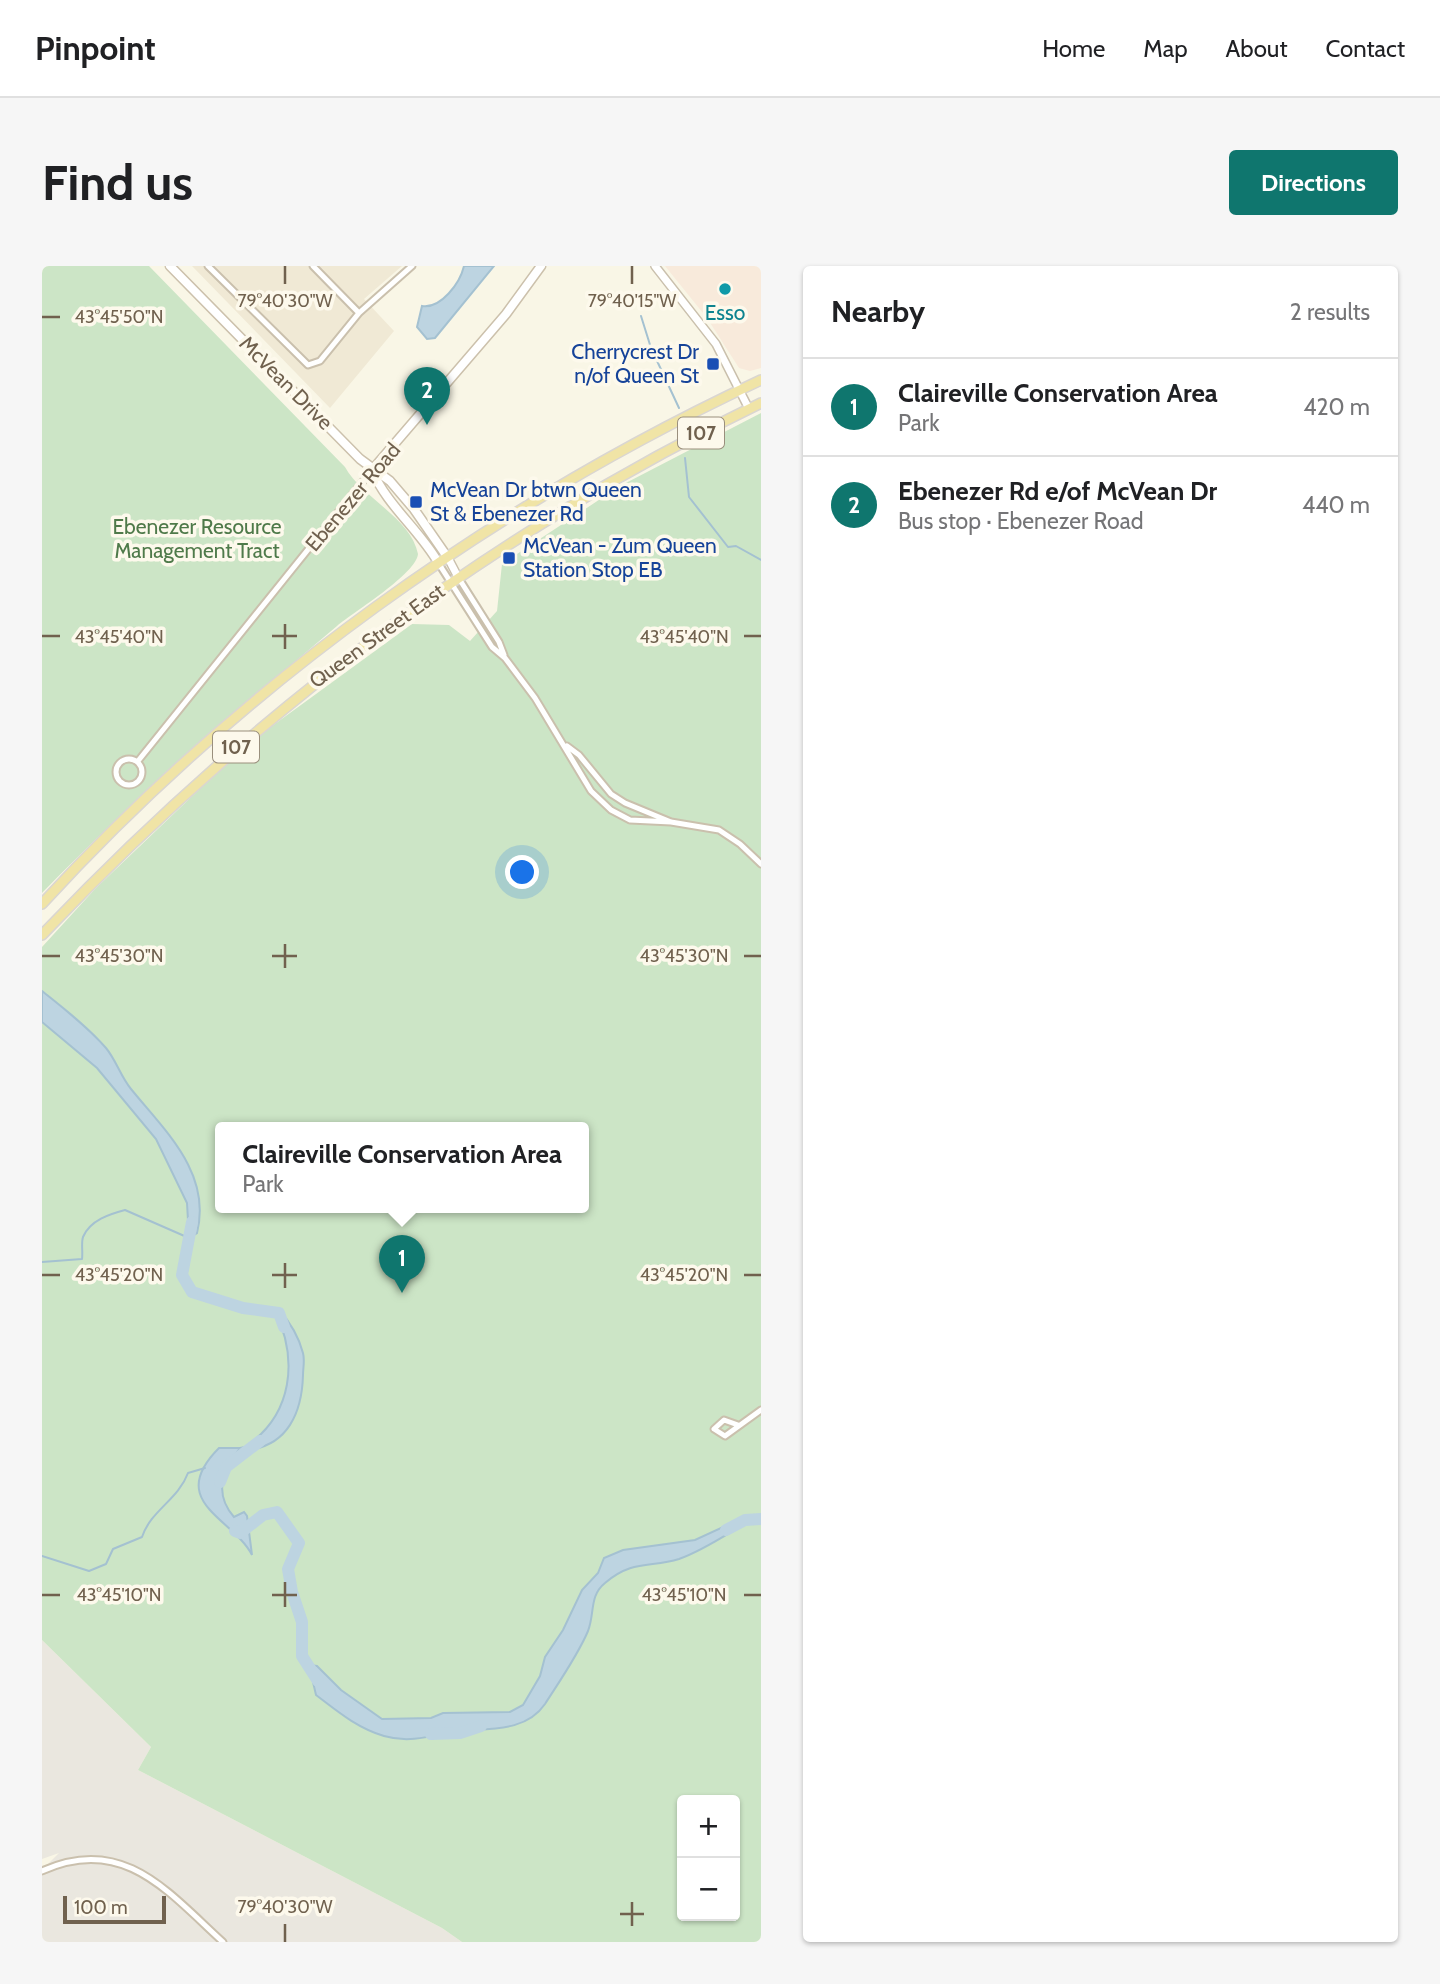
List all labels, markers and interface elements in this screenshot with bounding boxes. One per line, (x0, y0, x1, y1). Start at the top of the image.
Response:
text: Pinpoint (35, 28, 156, 68)
text: Home (1042, 34, 1105, 63)
text: Map (1143, 34, 1188, 63)
text: About (1226, 34, 1288, 63)
text: Contact (1326, 34, 1405, 63)
button: Directions (1229, 150, 1398, 215)
text: Find us (42, 153, 193, 212)
marker: Esso (717, 281, 733, 297)
text: 79°40'30"W (237, 290, 333, 312)
text: 79°40'15"W (588, 290, 676, 312)
text: Nearby (831, 293, 925, 330)
text: 2 results (1290, 298, 1370, 326)
place label: Esso (705, 300, 745, 325)
text: 43°45'50"N (75, 306, 163, 328)
street label: McVean Drive (234, 331, 338, 435)
place label: Cherrycrest Dr n/of Queen St (571, 339, 699, 388)
marker: Cherrycrest Dr n/of Queen St (705, 356, 721, 372)
pin: 2 (404, 367, 450, 425)
text: Claireville Conservation Area (898, 377, 1218, 409)
text: 1 (850, 393, 858, 421)
text: 420 m (1303, 393, 1370, 421)
text: Park (898, 409, 939, 437)
road number: 107 (678, 418, 724, 448)
street label: Ebenezer Road (300, 437, 405, 556)
text: Ebenezer Rd e/of McVean Dr (898, 475, 1217, 507)
place label: McVean Dr btwn Queen St & Ebenezer Rd (430, 477, 642, 526)
text: 2 (848, 491, 860, 519)
text: 440 m (1302, 491, 1370, 519)
marker: McVean Dr btwn Queen St & Ebenezer Rd (408, 494, 424, 510)
text: Bus stop · Ebenezer Road (898, 507, 1143, 535)
park label: Ebenezer Resource Management Tract (112, 514, 282, 563)
place label: McVean - Zum Queen Station Stop EB (523, 533, 717, 582)
marker: McVean - Zum Queen Station Stop EB (501, 550, 517, 566)
street label: Queen Street East (304, 578, 449, 693)
text: 43°45'40"N (74, 626, 164, 648)
text: 43°45'40"N (639, 626, 729, 648)
road number: 107 (213, 732, 259, 762)
your location (505, 855, 539, 889)
text: 43°45'30"N (75, 945, 163, 967)
text: 43°45'30"N (640, 945, 728, 967)
popup (215, 1122, 589, 1213)
text: Claireville Conservation Area (242, 1138, 562, 1170)
text: Park (242, 1170, 284, 1198)
pin: 1 (379, 1235, 425, 1293)
text: 43°45'20"N (75, 1264, 163, 1286)
text: 43°45'20"N (640, 1264, 728, 1286)
text: 43°45'10"N (76, 1584, 162, 1606)
text: 43°45'10"N (641, 1584, 727, 1606)
map controls (677, 1795, 740, 1921)
button: + (677, 1795, 740, 1858)
button: − (677, 1858, 740, 1921)
scale bar (63, 1893, 166, 1925)
text: 100 m (74, 1896, 128, 1919)
text: 79°40'30"W (237, 1896, 333, 1918)

